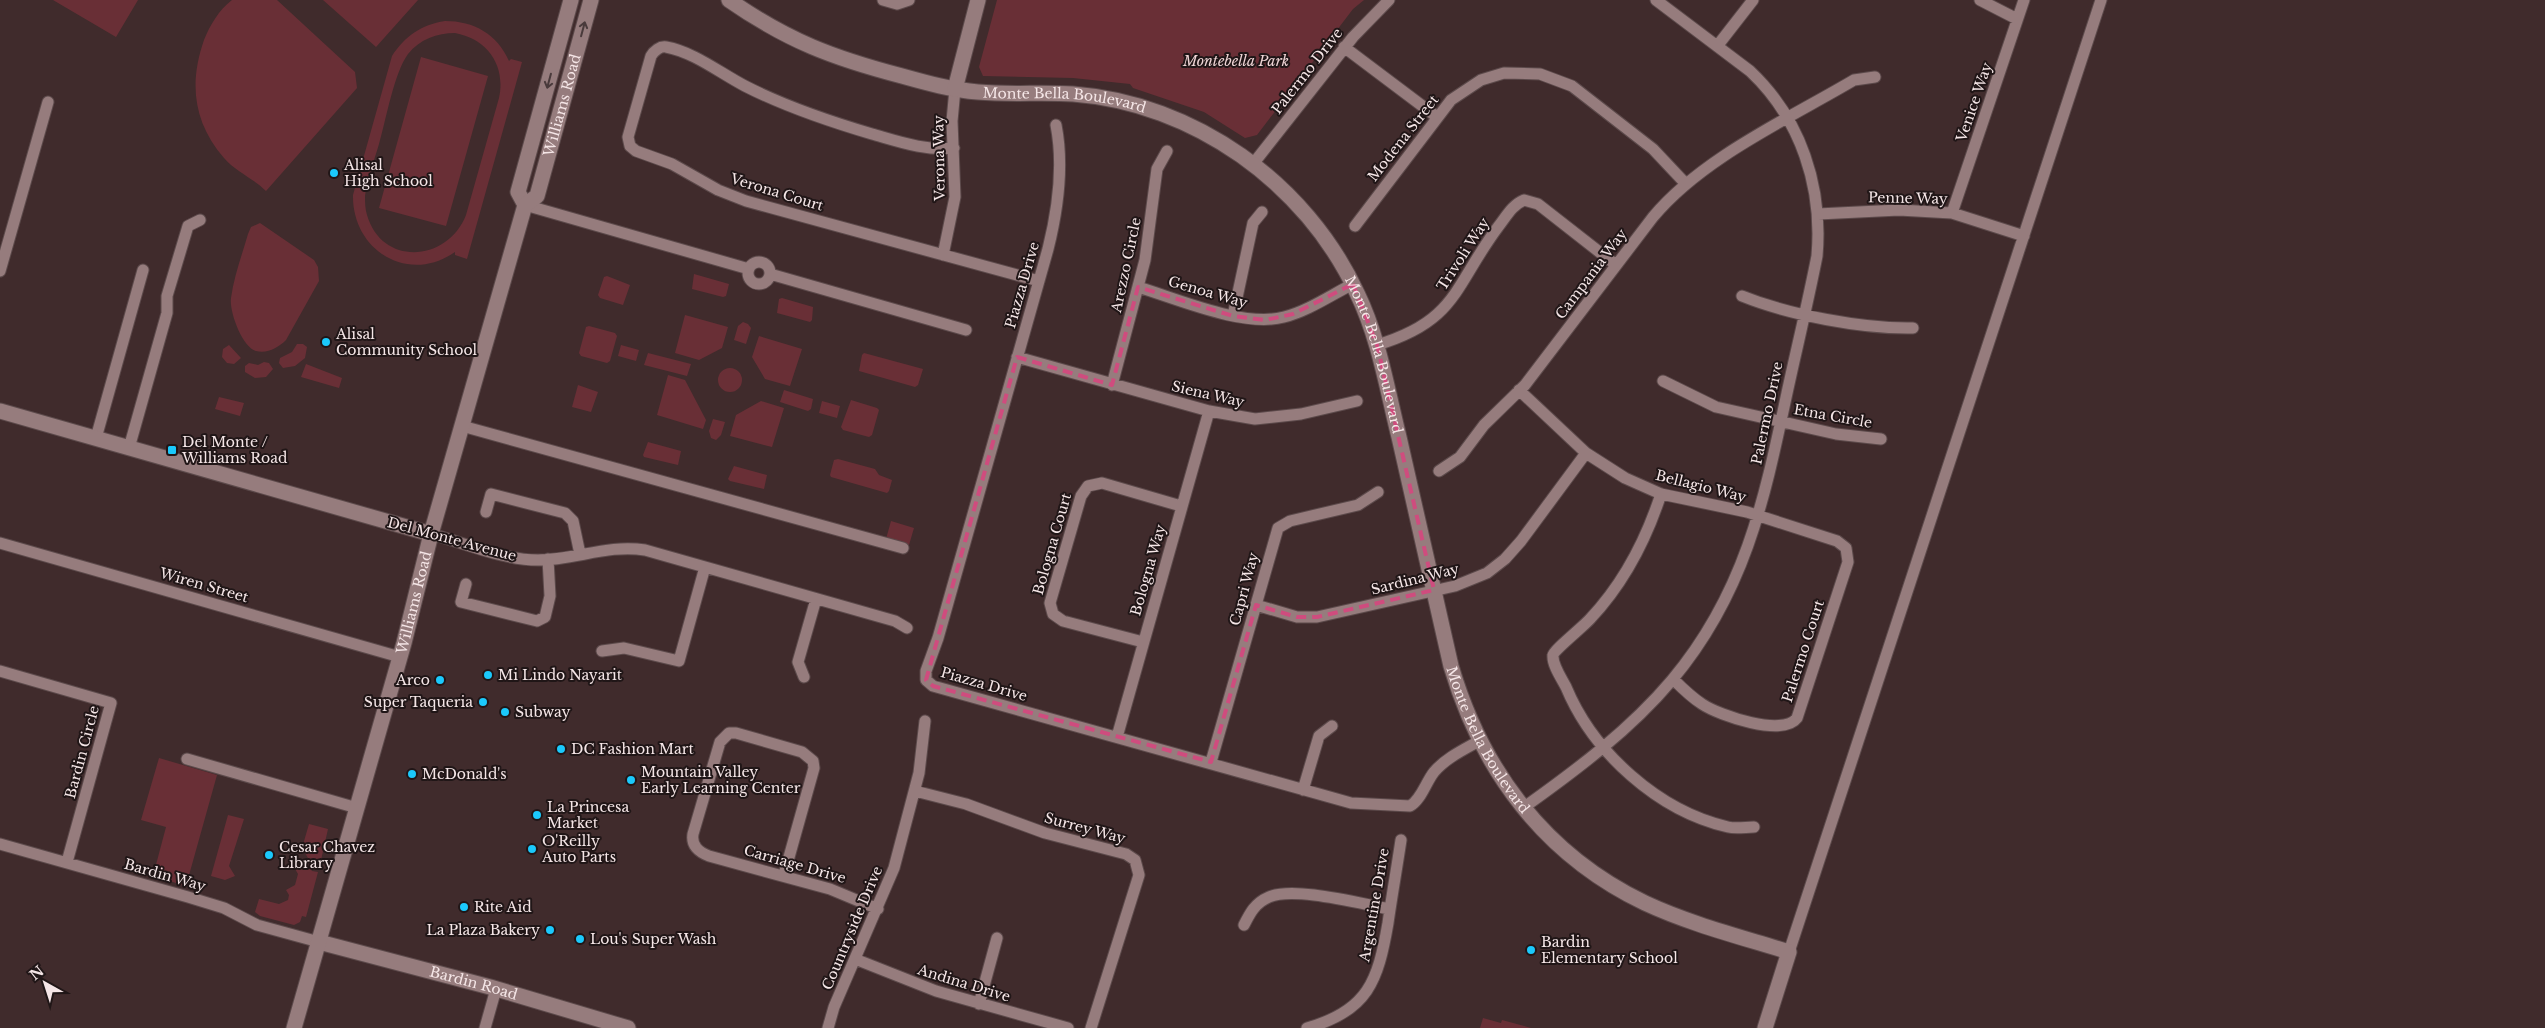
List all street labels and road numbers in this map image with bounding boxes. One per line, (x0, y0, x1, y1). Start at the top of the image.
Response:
street label: Palermo Drive (1268, 24, 1346, 118)
street label: Williams Road (539, 51, 585, 159)
street label: Venice Way (1952, 60, 1996, 145)
street label: Monte Bella Boulevard (982, 84, 1149, 117)
street label: Modena Street (1364, 91, 1443, 185)
street label: Verona Way (929, 115, 949, 202)
street label: Verona Court (727, 169, 826, 215)
street label: Penne Way (1868, 188, 1948, 208)
street label: Trivoli Way (1433, 214, 1493, 294)
street label: Arezzo Circle (1107, 216, 1145, 315)
street label: Campania Way (1551, 225, 1631, 323)
street label: Piazza Drive (1001, 240, 1043, 330)
street label: Genoa Way (1166, 272, 1250, 312)
street label: Monte Bella Boulevard (1341, 273, 1407, 436)
street label: Palermo Drive (1747, 360, 1787, 466)
street label: Siena Way (1170, 377, 1246, 411)
street label: Etna Circle (1792, 400, 1874, 432)
street label: Bellagio Way (1654, 466, 1748, 506)
street label: Bologna Court (1029, 490, 1075, 597)
street label: Del Monte Avenue (386, 513, 518, 565)
street label: Bologna Way (1126, 522, 1170, 618)
street label: Williams Road (392, 549, 436, 657)
street label: Capri Way (1226, 550, 1262, 628)
street label: Sardina Way (1369, 559, 1461, 599)
street label: Wiren Street (157, 563, 251, 606)
street label: Palermo Court (1778, 597, 1828, 704)
street label: Piazza Drive (939, 663, 1029, 705)
street label: Monte Bella Boulevard (1443, 664, 1534, 818)
street label: Bardin Circle (61, 704, 103, 800)
street label: Surrey Way (1043, 809, 1128, 847)
street label: Carriage Drive (742, 841, 848, 887)
street label: Argentine Drive (1355, 847, 1393, 964)
street label: Bardin Way (122, 855, 208, 895)
street label: Countryside Drive (818, 863, 886, 993)
street label: Andina Drive (915, 960, 1013, 1006)
street label: Bardin Road (428, 963, 520, 1004)

